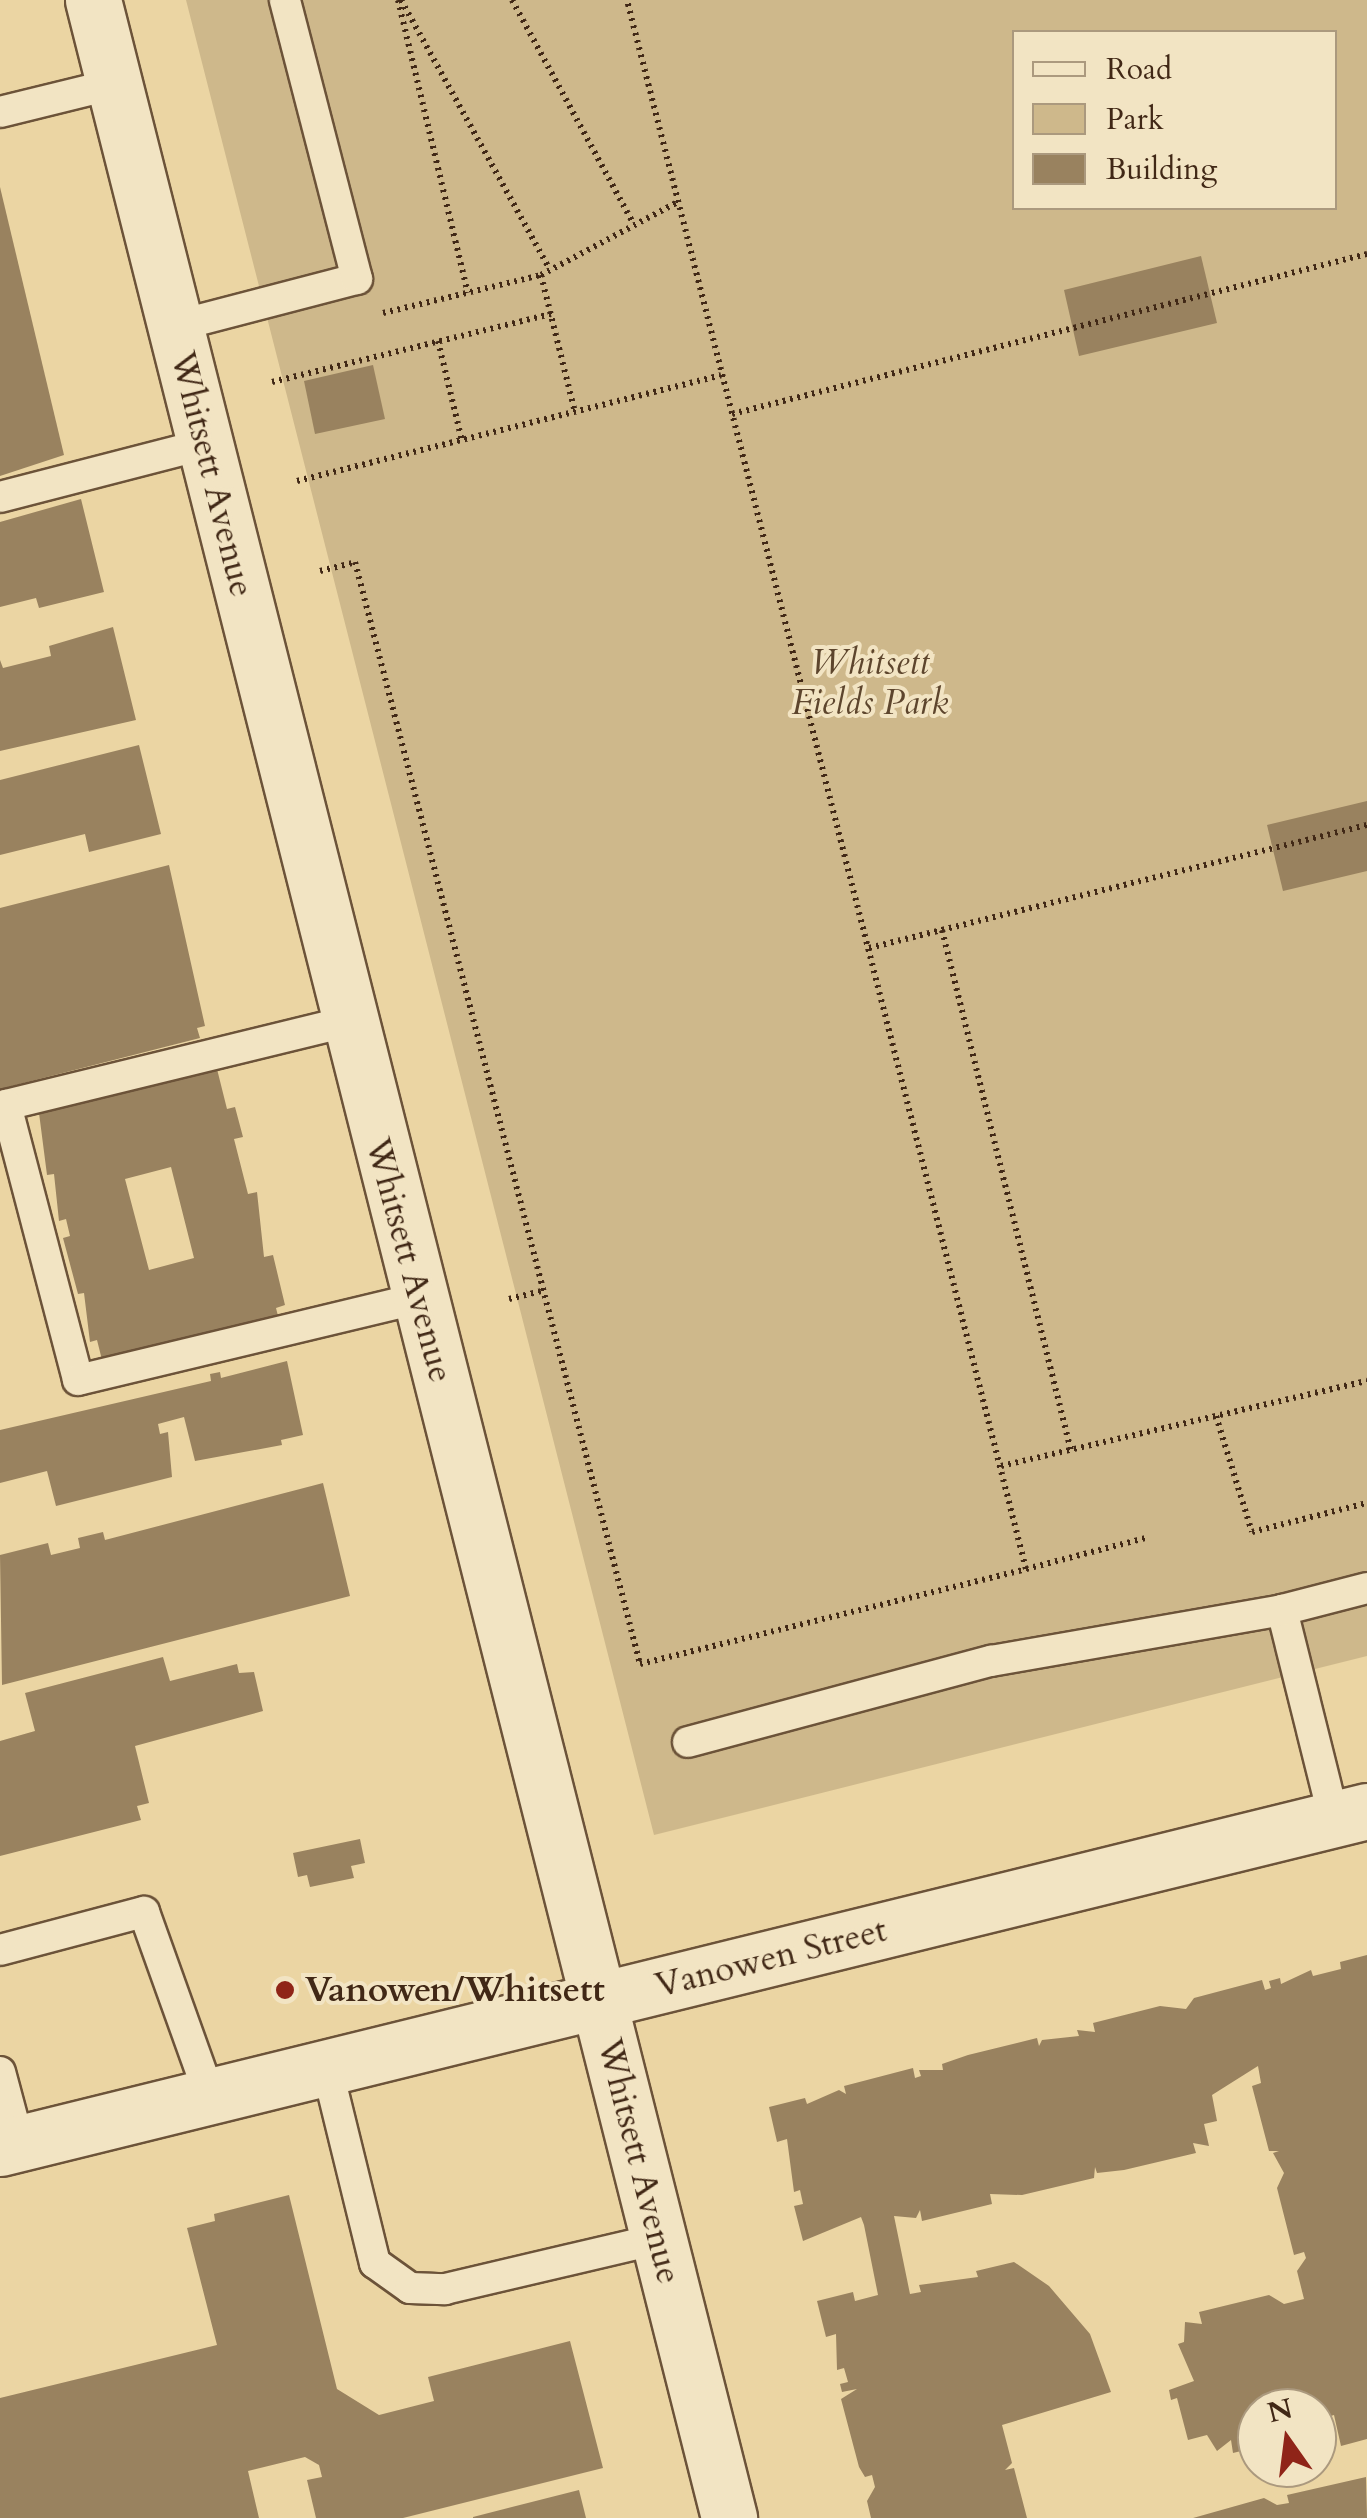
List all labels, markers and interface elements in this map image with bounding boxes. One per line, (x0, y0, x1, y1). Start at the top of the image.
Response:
legend (1012, 30, 1337, 210)
text: Road (1106, 49, 1172, 90)
text: Park (1106, 99, 1164, 140)
text: Building (1106, 149, 1217, 190)
street label: Whitsett Avenue (161, 347, 263, 601)
park label: Whitsett Fields Park (792, 642, 948, 724)
street label: Whitsett Avenue (356, 1133, 462, 1387)
street label: Vanowen Street (651, 1909, 891, 2007)
place label: Vanowen/Whitsett (305, 1969, 605, 2011)
marker: Vanowen/Whitsett (274, 1979, 296, 2001)
street label: Whitsett Avenue (588, 2034, 690, 2288)
north arrow (1237, 2388, 1337, 2488)
text: N (1264, 2389, 1297, 2432)

